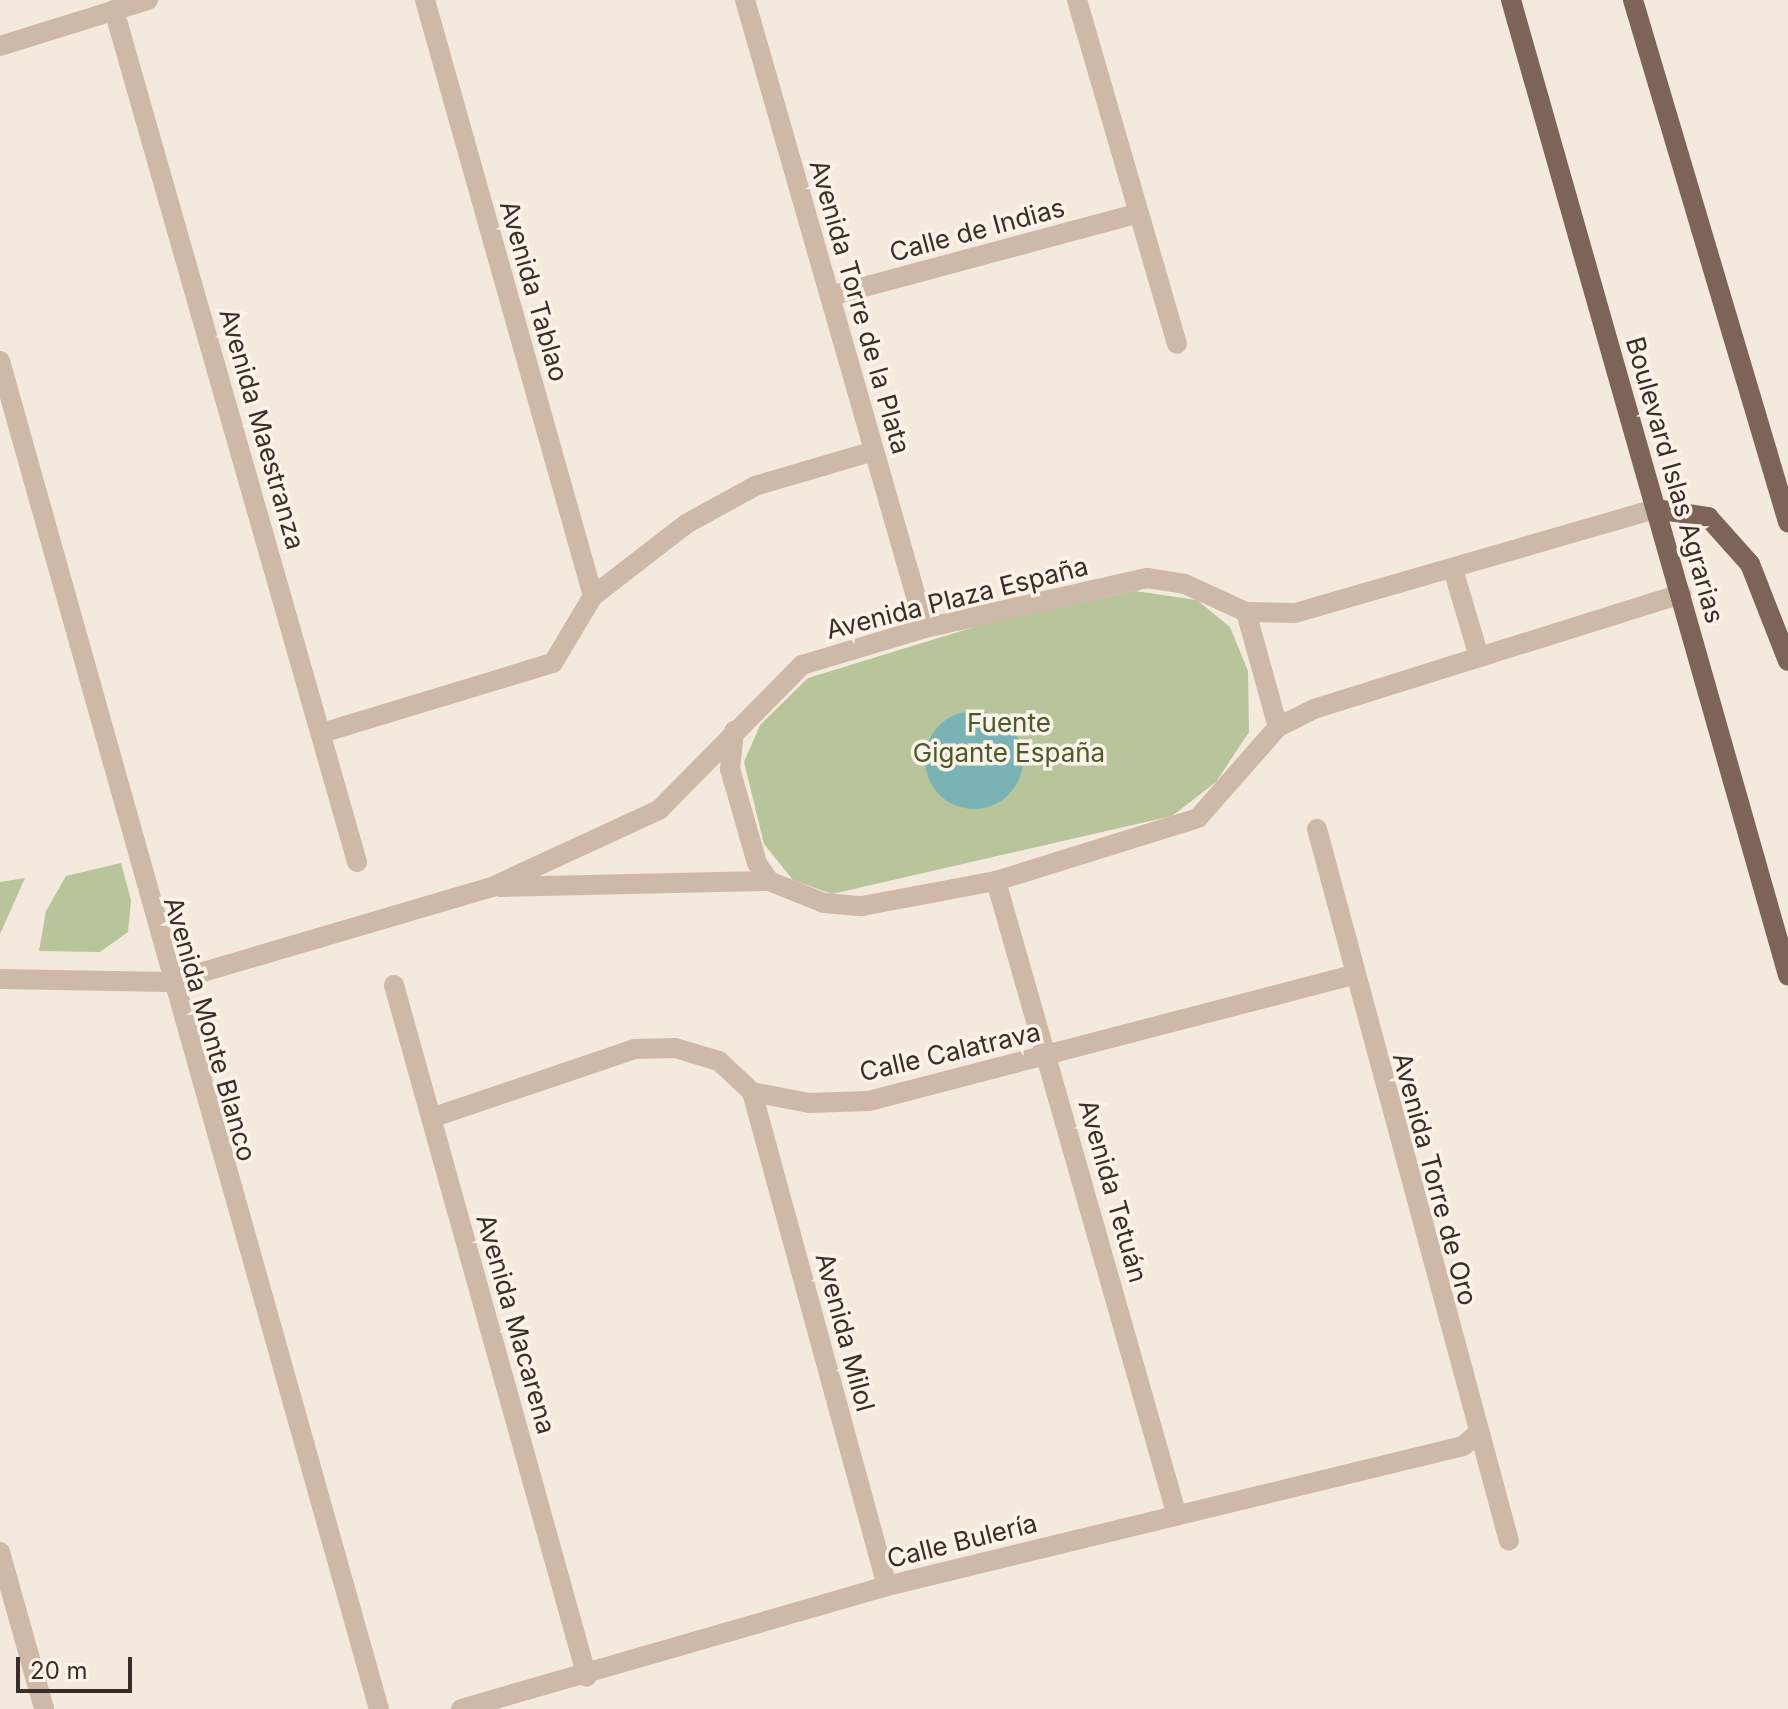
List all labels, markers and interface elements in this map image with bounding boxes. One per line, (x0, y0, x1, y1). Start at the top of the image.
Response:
street label: Avenida Torre de la Plata (803, 156, 917, 458)
street label: Calle de Indias (886, 192, 1068, 268)
street label: Avenida Tablao (493, 197, 575, 385)
street label: Avenida Maestranza (213, 305, 311, 553)
street label: Boulevard Islas Agrarias (1619, 333, 1731, 627)
street label: Avenida Plaza España (823, 550, 1091, 646)
park label: Fuente Gigante España (913, 707, 1105, 768)
street label: Avenida Monte Blanco (157, 893, 263, 1165)
street label: Calle Calatrava (856, 1016, 1044, 1088)
street label: Avenida Torre de Oro (1386, 1049, 1484, 1309)
street label: Avenida Tetuán (1072, 1096, 1154, 1286)
street label: Avenida Macarena (470, 1211, 562, 1437)
street label: Avenida Milol (809, 1249, 881, 1415)
street label: Calle Bulería (884, 1507, 1040, 1575)
scale bar (20, 1641, 136, 1691)
text: 20 m (30, 1656, 88, 1685)

